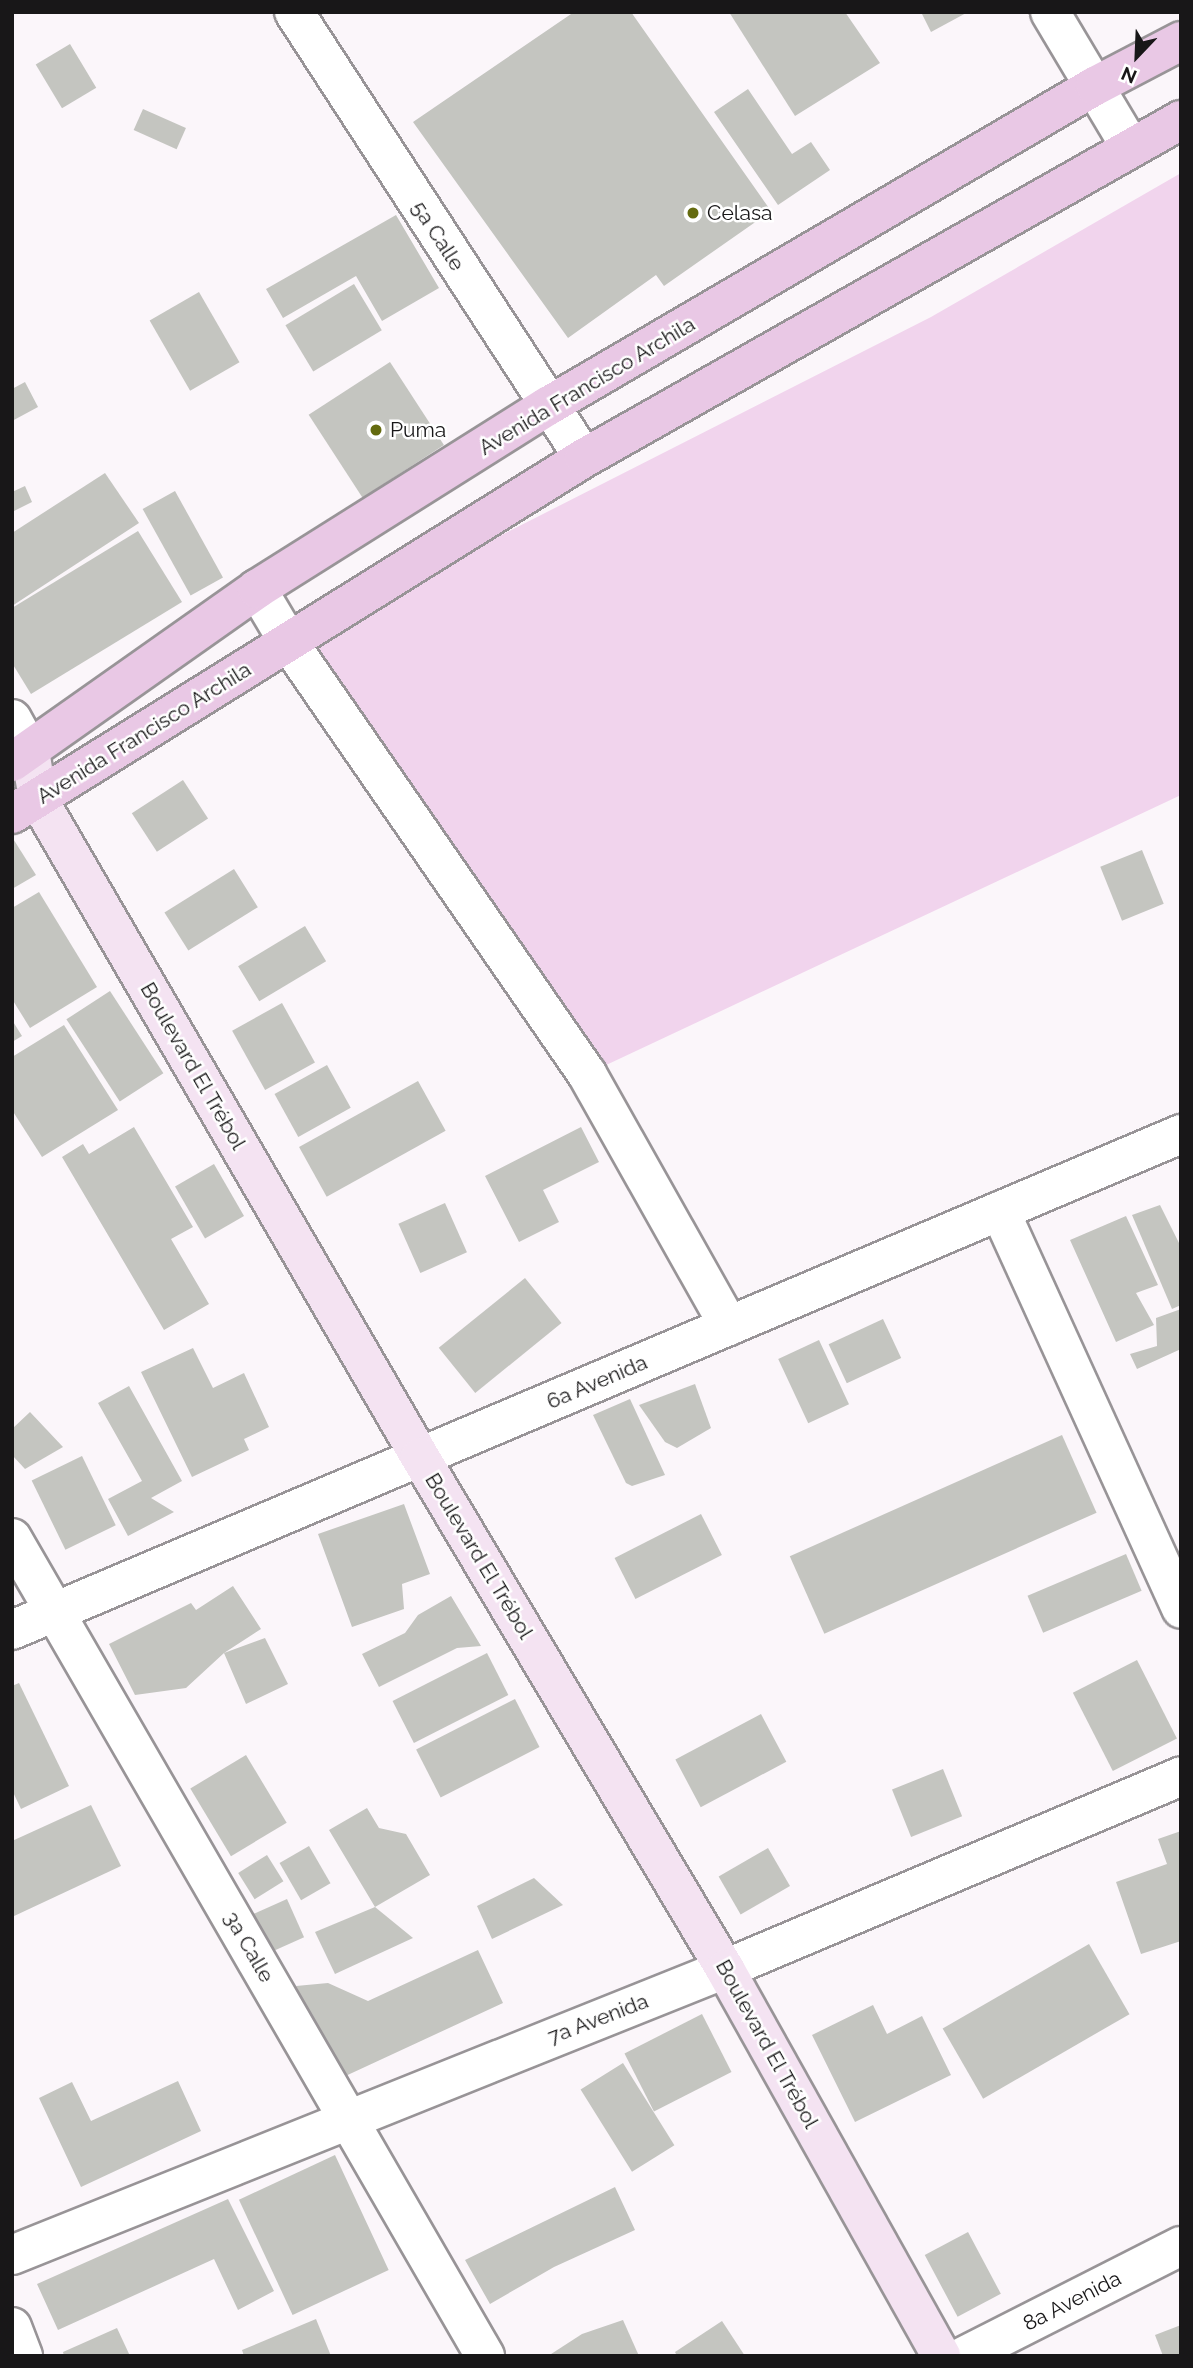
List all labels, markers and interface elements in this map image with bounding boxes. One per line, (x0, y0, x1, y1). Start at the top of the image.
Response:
north arrow (1102, 21, 1172, 91)
text: N (1118, 62, 1140, 88)
street label: 5a Calle (406, 196, 470, 276)
place label: Celasa (707, 200, 772, 226)
marker: Celasa (685, 205, 701, 221)
street label: Avenida Francisco Archila (474, 311, 700, 461)
place label: Puma (390, 417, 446, 443)
marker: Puma (368, 422, 384, 438)
street label: Avenida Francisco Archila (32, 657, 256, 809)
street label: Boulevard El Trébol (135, 977, 251, 1155)
street label: 6a Avenida (543, 1349, 651, 1415)
street label: Boulevard El Trébol (419, 1468, 539, 1644)
street label: 3a Calle (219, 1907, 279, 1987)
street label: Boulevard El Trébol (710, 1955, 824, 2133)
street label: 7a Avenida (544, 1988, 652, 2050)
street label: 8a Avenida (1019, 2265, 1125, 2337)

